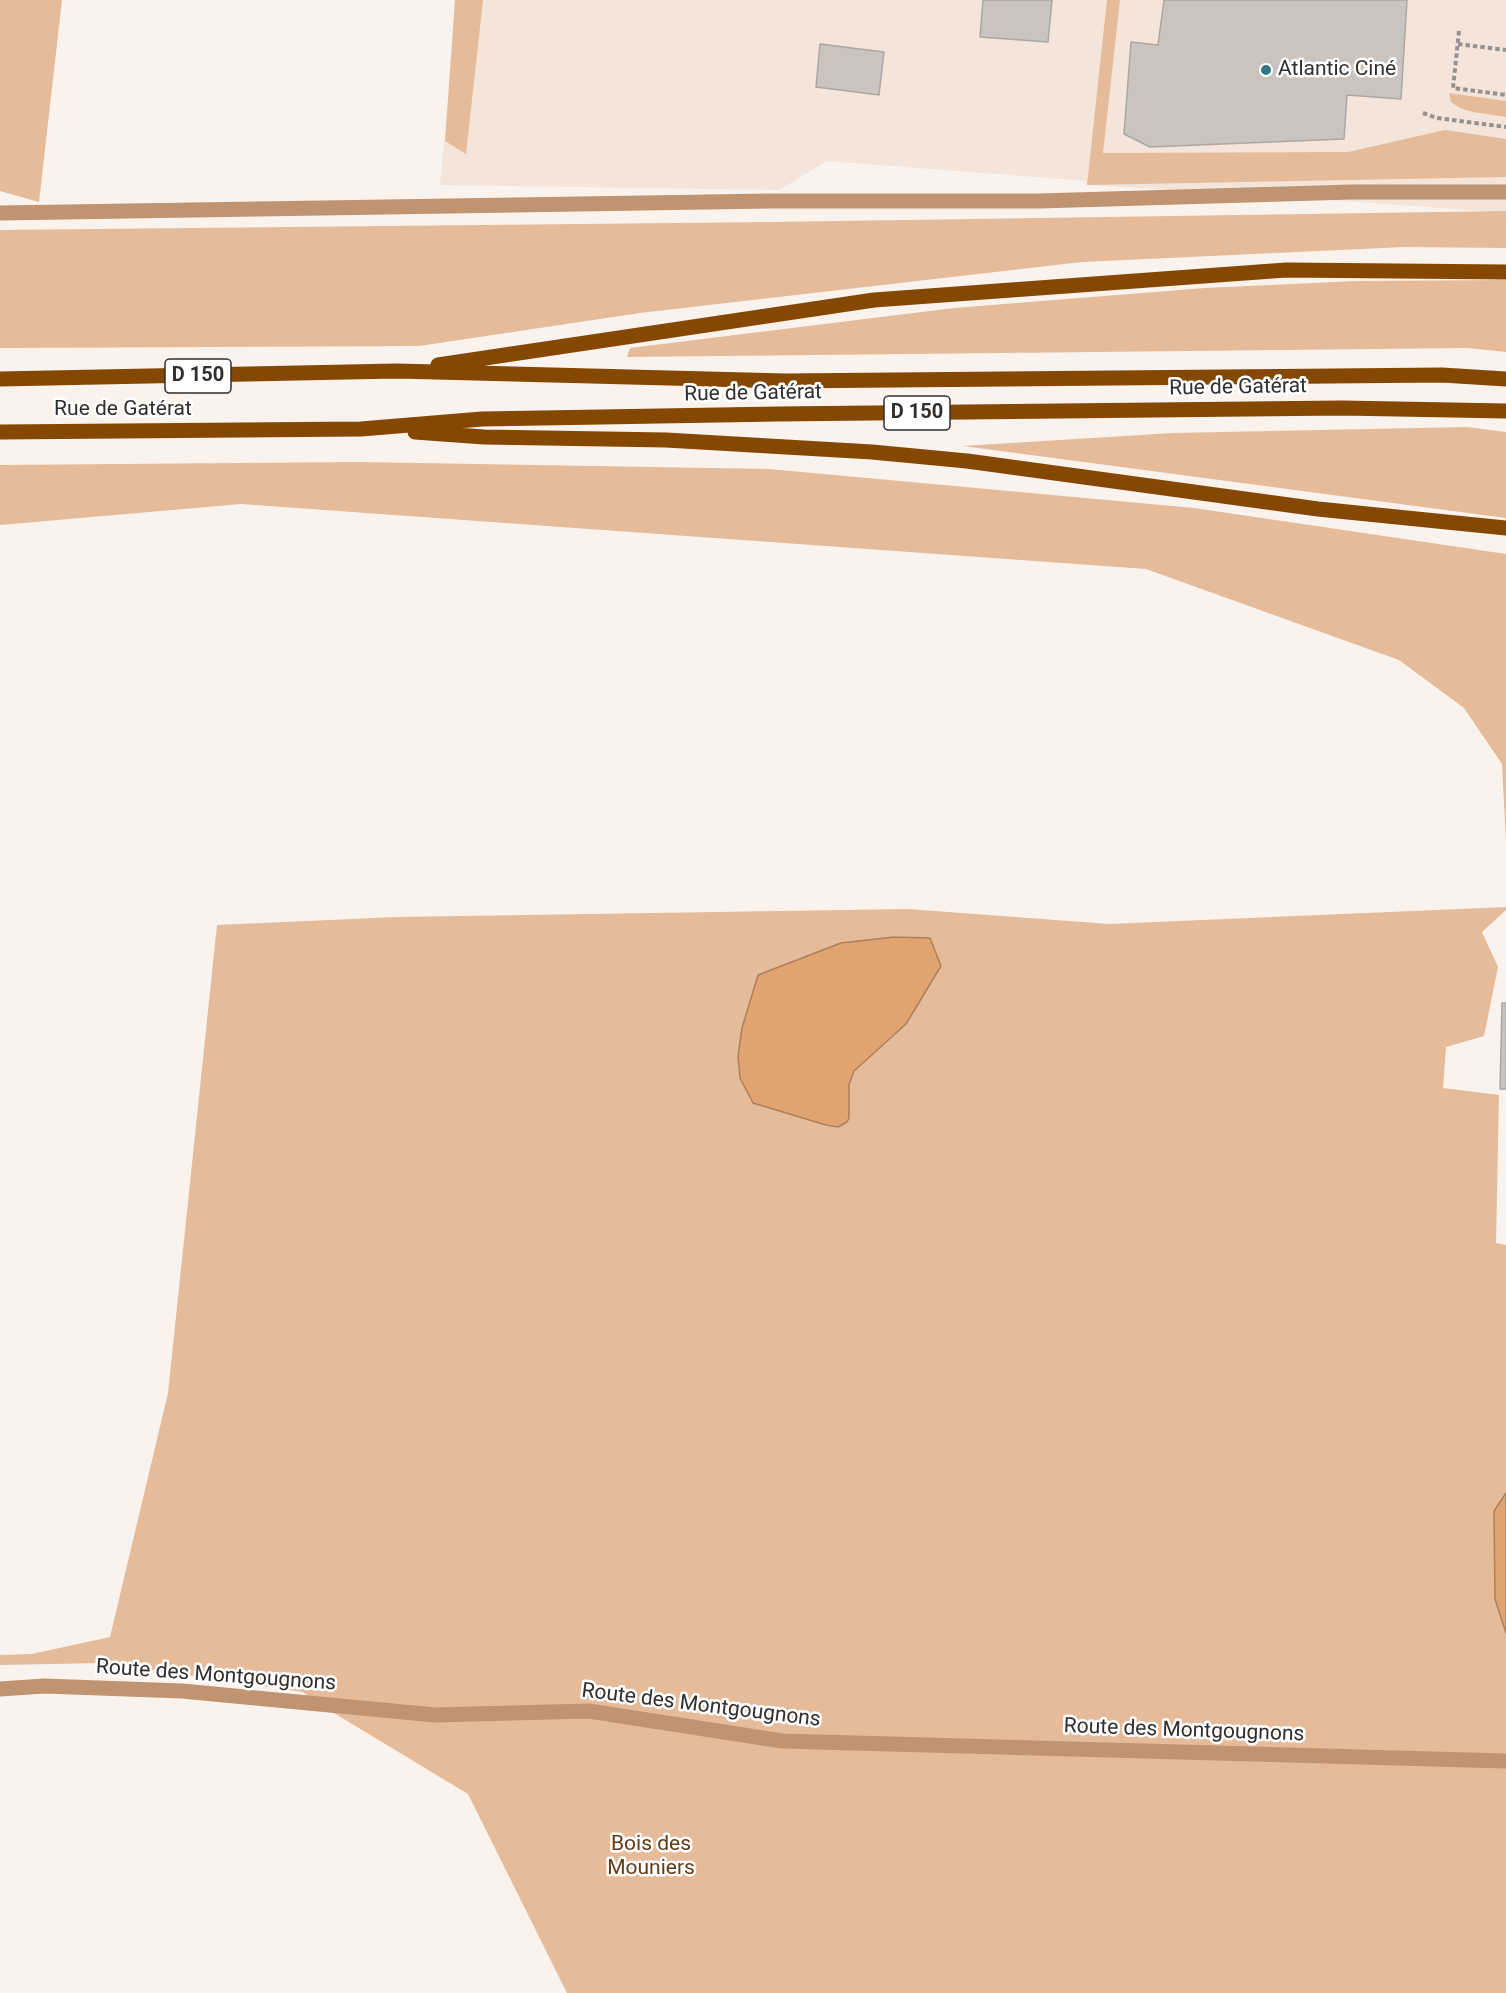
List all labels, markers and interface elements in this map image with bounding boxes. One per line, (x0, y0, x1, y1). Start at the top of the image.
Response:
place label: Atlantic Ciné (1278, 57, 1396, 83)
marker: Atlantic Ciné (1259, 63, 1273, 77)
road number: D 150 (165, 359, 231, 393)
street label: Rue de Gatérat (1169, 374, 1307, 402)
street label: Rue de Gatérat (684, 380, 822, 408)
road number: D 150 (884, 396, 950, 430)
street label: Rue de Gatérat (54, 397, 192, 423)
street label: Route des Montgougnons (95, 1655, 337, 1697)
street label: Route des Montgougnons (580, 1679, 822, 1733)
street label: Route des Montgougnons (1063, 1714, 1305, 1748)
park label: Bois des Mouniers (607, 1832, 695, 1882)

